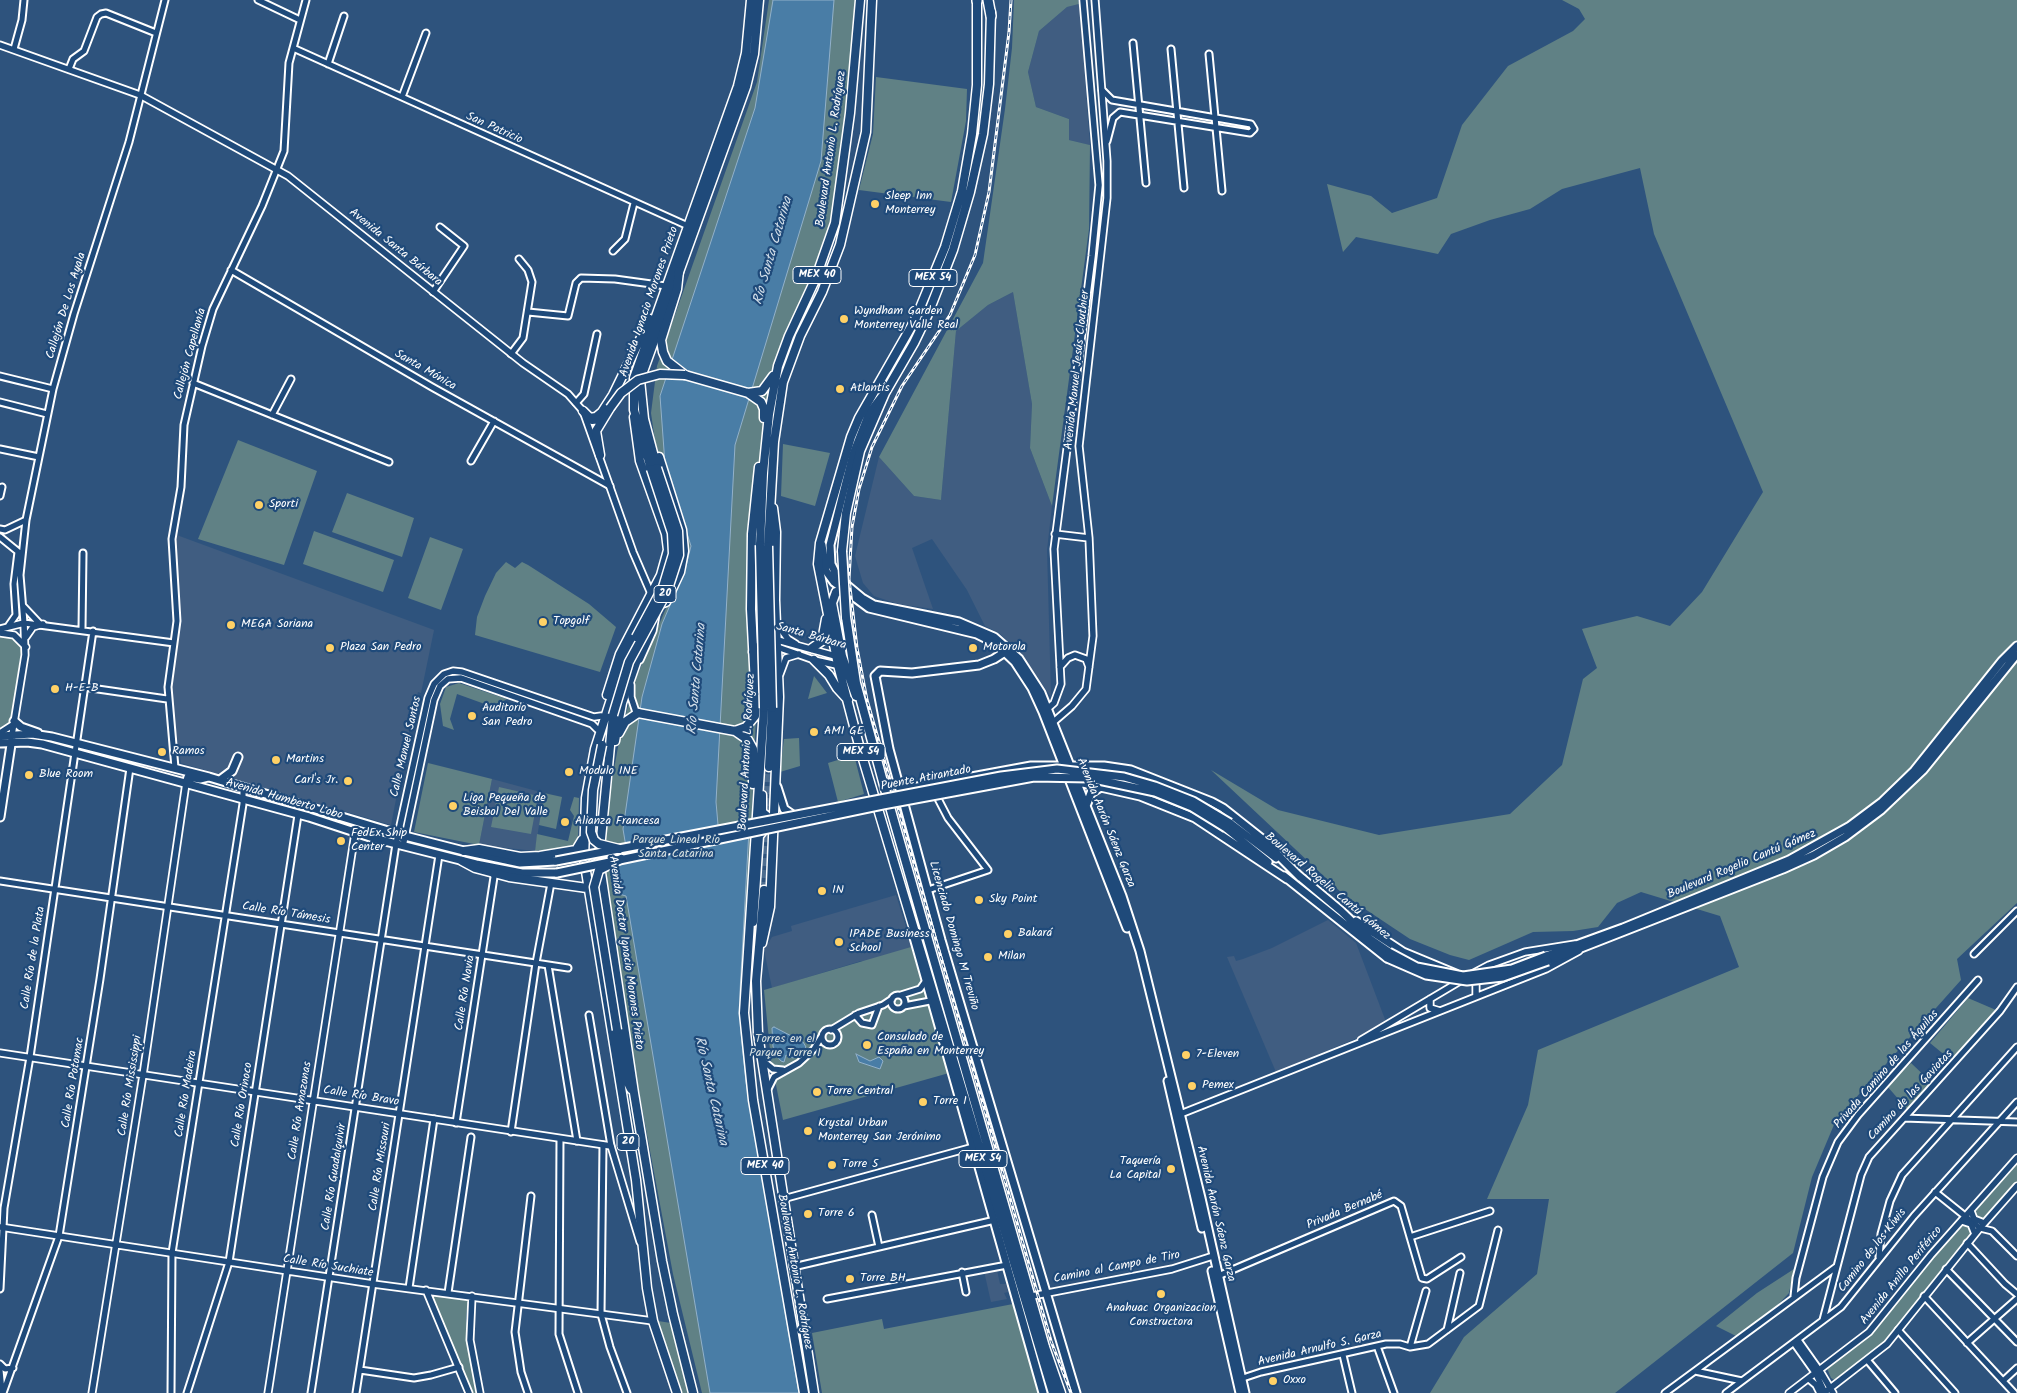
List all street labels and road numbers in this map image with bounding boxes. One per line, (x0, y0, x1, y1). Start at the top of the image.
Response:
street label: Boulevard Antonio L. Rodríguez (814, 70, 850, 228)
street label: San Patricio (463, 110, 525, 148)
street label: Avenida Santa Bárbara (346, 206, 444, 290)
street label: Avenida Ignacio Morones Prieto (617, 225, 683, 379)
street label: Callejón De Los Ayala (44, 251, 90, 361)
road number: MEX 40 (793, 266, 841, 284)
road number: MEX 54 (909, 270, 957, 286)
street label: Avenida Manuel Jesús Clouthier (1062, 290, 1094, 450)
street label: Callejón Capellanía (172, 307, 210, 401)
street label: Santa Mónica (392, 348, 458, 394)
road number: 20 (654, 586, 676, 602)
street label: Santa Bárbara (774, 620, 848, 654)
street label: Boulevard Antonio L. Rodríguez (737, 673, 759, 831)
street label: Calle Manuel Santos (388, 695, 426, 799)
road number: MEX 54 (837, 744, 885, 760)
street label: Avenida Aarón Sáenz Garza (1072, 756, 1138, 890)
street label: Puente Atirantado (880, 763, 972, 795)
street label: Avenida Humberto Lobo (224, 776, 344, 824)
street label: Boulevard Rogelio Cantú Gómez (1666, 827, 1818, 903)
street label: Boulevard Rogelio Cantú Gómez (1261, 830, 1393, 944)
street label: Avenida Doctor Ignacio Morones Prieto (604, 855, 646, 1051)
street label: Licenciado Domingo M Treviño (925, 860, 981, 1012)
street label: Calle Río Támesis (241, 900, 331, 928)
street label: Calle Río de la Plata (19, 906, 49, 1010)
street label: Calle Río Navia (453, 954, 479, 1032)
street label: Privada Camino de las Águilas (1832, 1008, 1942, 1132)
street label: Calle Río Mississippi (116, 1035, 146, 1137)
street label: Calle Río Potomac (60, 1037, 88, 1129)
street label: Camino de las Gaviotas (1865, 1048, 1957, 1144)
street label: Calle Río Madeira (173, 1049, 201, 1139)
street label: Calle Río Orinoco (229, 1061, 257, 1149)
street label: Calle Río Amazonas (286, 1061, 316, 1161)
street label: Calle Río Bravo (322, 1084, 400, 1110)
street label: Calle Río Guadalquivir (319, 1122, 351, 1232)
street label: Calle Río Missouri (367, 1122, 395, 1212)
road number: 20 (617, 1134, 639, 1150)
street label: Avenida Aarón Sáenz Garza (1192, 1145, 1238, 1283)
road number: MEX 54 (959, 1150, 1007, 1168)
road number: MEX 40 (741, 1158, 789, 1174)
street label: Privada Bernabé (1305, 1189, 1385, 1233)
street label: Boulevard Antonio L. Rodríguez (773, 1193, 815, 1351)
street label: Camino de los Kiwis (1836, 1206, 1910, 1296)
street label: Avenida Anillo Periférico (1858, 1224, 1946, 1328)
street label: Camino al Campo de Tiro (1053, 1249, 1181, 1287)
street label: Calle Río Suchiate (282, 1253, 374, 1281)
street label: Avenida Arnulfo S. Garza (1257, 1328, 1383, 1370)

